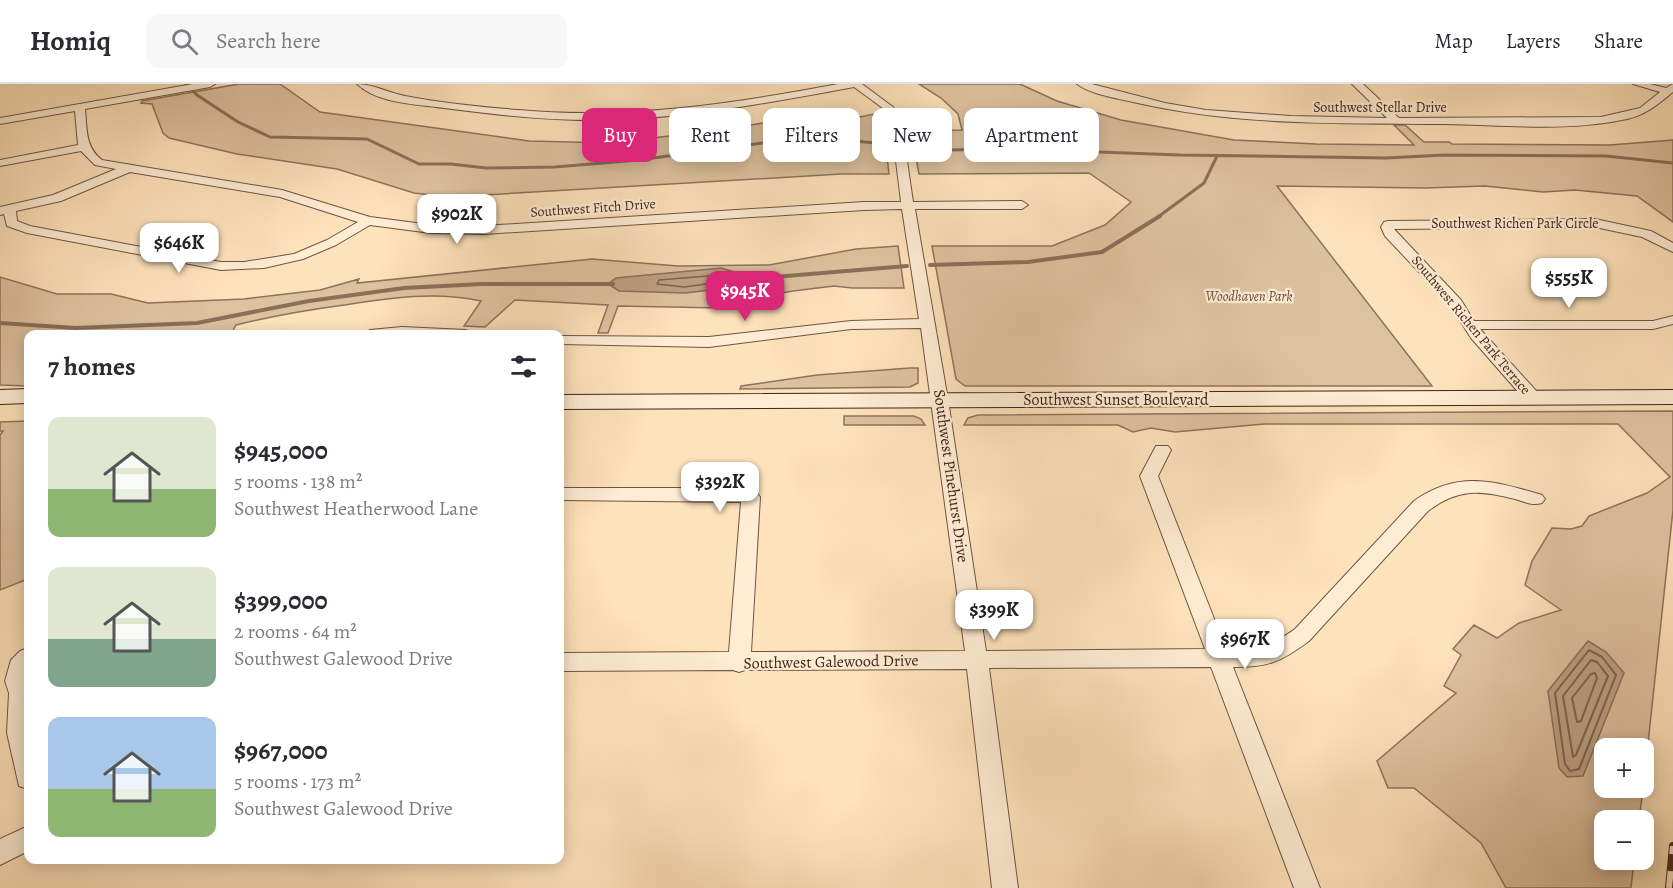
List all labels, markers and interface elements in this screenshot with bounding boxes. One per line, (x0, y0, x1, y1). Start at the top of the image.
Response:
search box (147, 14, 567, 68)
text: Homiq (30, 22, 111, 60)
icon: search (168, 25, 201, 58)
text: Search here (216, 26, 321, 56)
text: Map (1434, 27, 1473, 55)
text: Layers (1506, 27, 1561, 55)
text: Share (1594, 27, 1643, 55)
street label: Southwest Stellar Drive (1313, 98, 1447, 117)
chip: Buy (582, 108, 657, 162)
chip: Rent (669, 108, 751, 162)
chip: Filters (763, 108, 860, 162)
chip: New (872, 108, 952, 162)
chip: Apartment (964, 108, 1099, 162)
pin: $902K (415, 194, 499, 245)
street label: Southwest Fitch Drive (530, 194, 656, 222)
text: $902K (431, 200, 483, 227)
street label: Southwest Richen Park Circle (1431, 214, 1599, 233)
pin: $646K (137, 223, 221, 274)
text: $646K (154, 229, 204, 256)
street label: Southwest Richen Park Terrace (1407, 251, 1535, 399)
pin: $555K (1527, 258, 1611, 309)
text: $555K (1545, 264, 1593, 291)
pin: $945K (703, 271, 787, 322)
text: $945K (720, 277, 770, 304)
park label: Woodhaven Park (1206, 287, 1292, 306)
text: 7 homes (48, 349, 136, 384)
icon: filters (507, 350, 540, 383)
street label: Southwest Pinehurst Drive (928, 388, 974, 564)
street label: Southwest Sunset Boulevard (1023, 389, 1209, 411)
text: $945,000 (234, 433, 328, 468)
icon: home (96, 441, 168, 513)
pin: $392K (678, 462, 762, 513)
text: 5 rooms · 138 m² (234, 468, 363, 495)
text: $392K (695, 468, 745, 495)
text: Southwest Heatherwood Lane (234, 495, 478, 522)
text: $399,000 (234, 583, 328, 618)
pin: $399K (952, 590, 1036, 641)
icon: home (96, 591, 168, 663)
text: $399K (969, 596, 1019, 623)
text: 2 rooms · 64 m² (234, 618, 357, 645)
pin: $967K (1203, 619, 1287, 670)
text: $967K (1220, 625, 1270, 652)
text: Southwest Galewood Drive (234, 645, 453, 672)
street label: Southwest Galewood Drive (743, 649, 919, 675)
text: $967,000 (234, 733, 328, 768)
map controls (1594, 738, 1654, 870)
button: + (1594, 738, 1654, 798)
icon: home (96, 741, 168, 813)
text: 5 rooms · 173 m² (234, 768, 361, 795)
text: Southwest Galewood Drive (234, 795, 453, 822)
button: − (1594, 810, 1654, 870)

